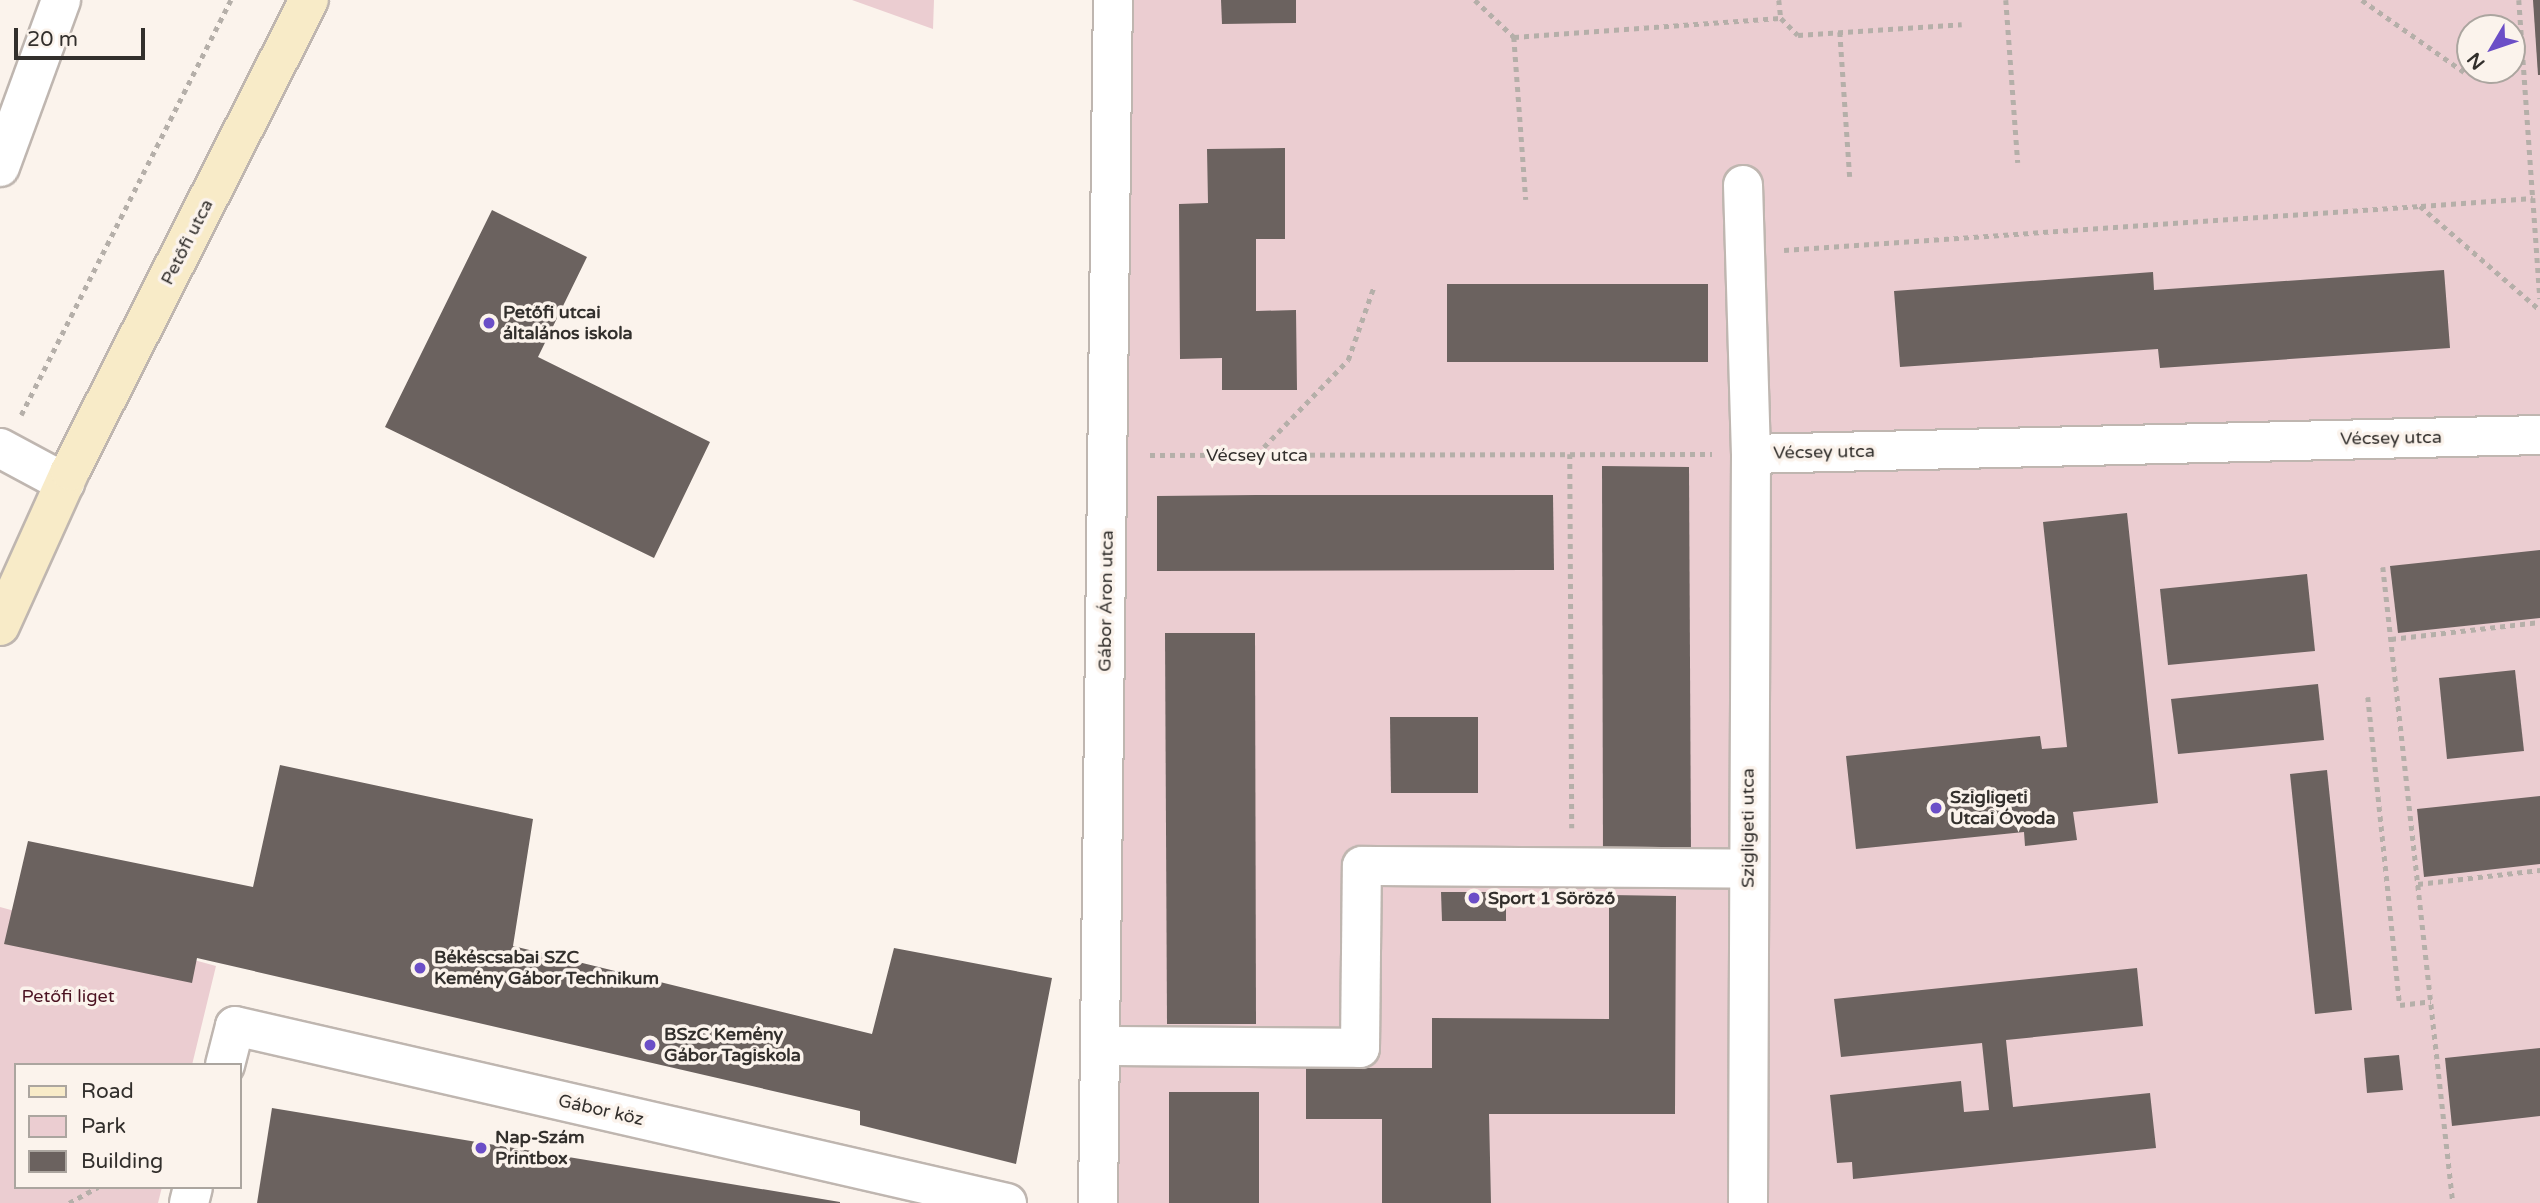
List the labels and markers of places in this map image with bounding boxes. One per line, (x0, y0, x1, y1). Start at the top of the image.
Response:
place label: Petőfi utcai általános iskola (503, 302, 633, 344)
marker: Petőfi utcai általános iskola (481, 315, 497, 331)
place label: Szigligeti Utcai Óvoda (1950, 787, 2056, 830)
marker: Szigligeti Utcai Óvoda (1928, 800, 1944, 816)
place label: Sport 1 Söröző (1488, 887, 1615, 909)
marker: Sport 1 Söröző (1466, 890, 1482, 906)
place label: Békéscsabai SZC Kemény Gábor Technikum (434, 947, 659, 990)
marker: Békéscsabai SZC Kemény Gábor Technikum (412, 960, 428, 976)
place label: BSzC Kemény Gábor Tagiskola (664, 1024, 801, 1066)
marker: BSzC Kemény Gábor Tagiskola (642, 1037, 658, 1053)
place label: Nap-Szám Printbox (495, 1127, 585, 1170)
marker: Nap-Szám Printbox (473, 1140, 489, 1156)

